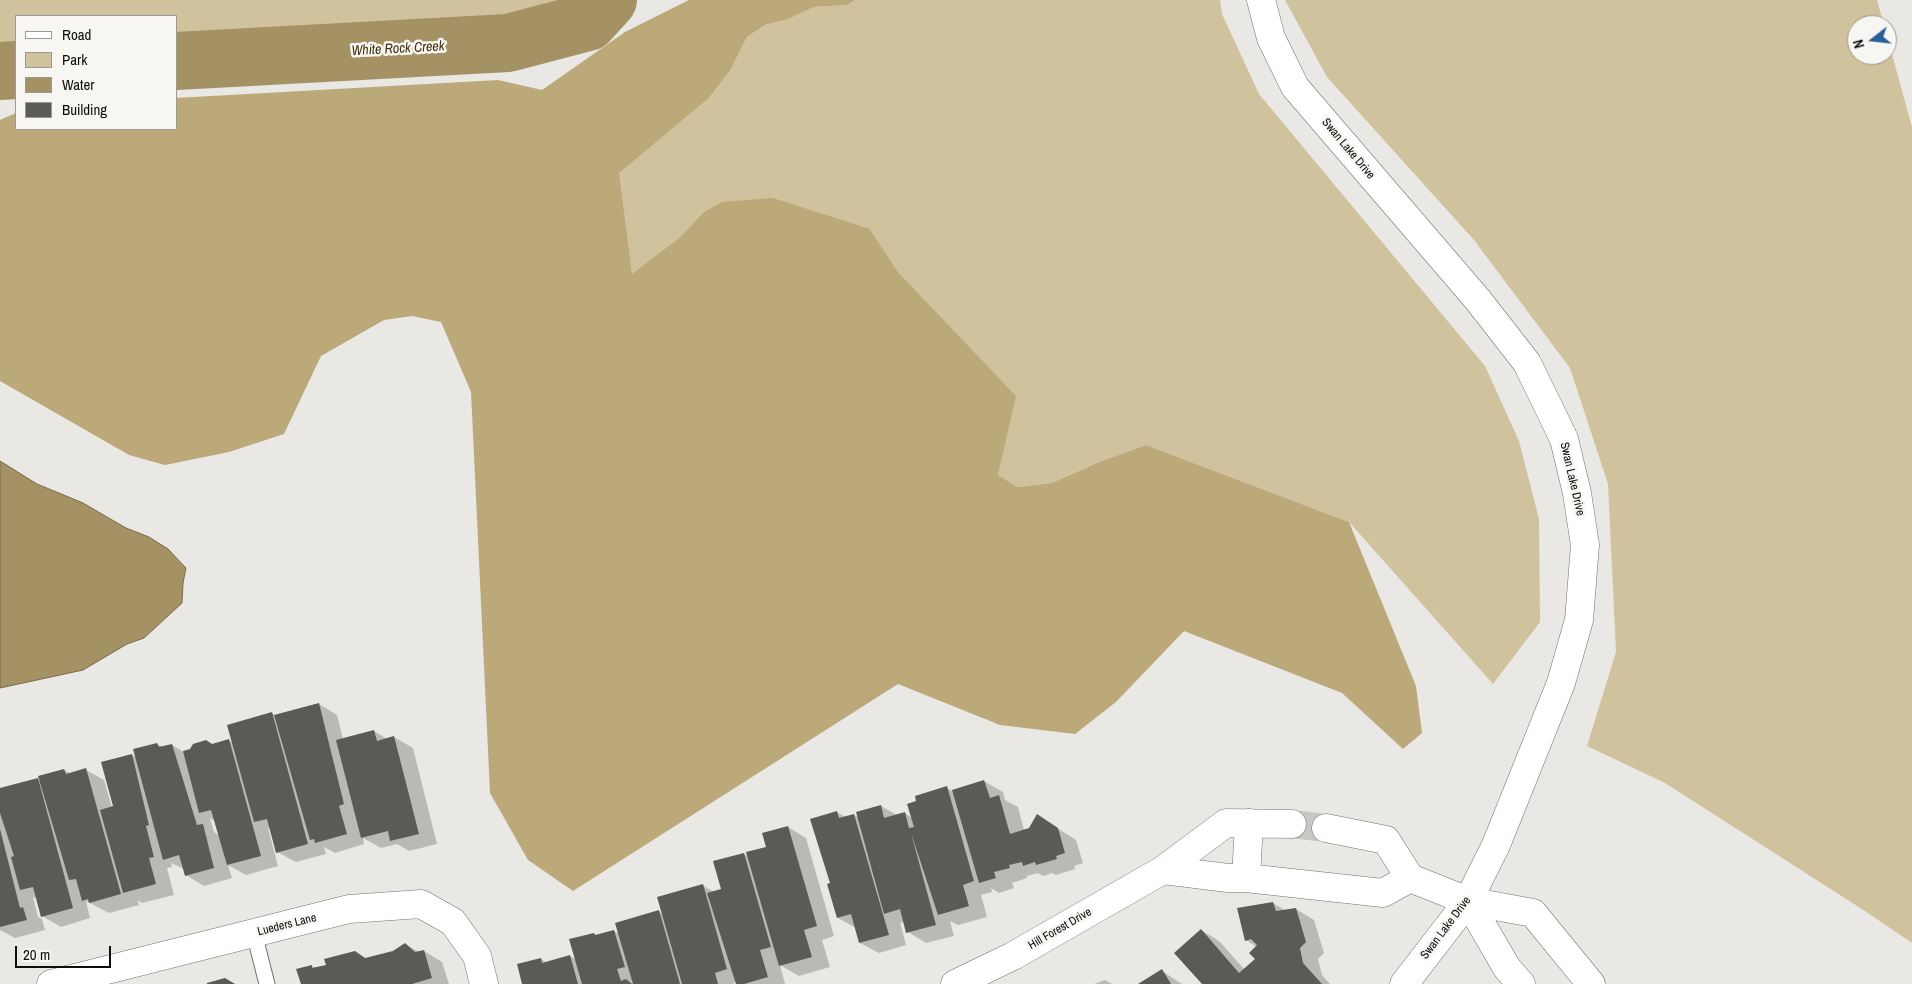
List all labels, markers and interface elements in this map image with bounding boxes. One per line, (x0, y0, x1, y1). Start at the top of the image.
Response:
legend (15, 15, 178, 130)
north arrow (1847, 15, 1897, 65)
text: Road (62, 24, 91, 45)
text: N (1849, 37, 1868, 50)
water label: White Rock Creek (351, 38, 445, 60)
text: Park (62, 49, 87, 70)
text: Water (62, 74, 94, 95)
text: Building (62, 99, 107, 120)
street label: Swan Lake Drive (1318, 116, 1378, 182)
street label: Swan Lake Drive (1557, 441, 1587, 517)
street label: Swan Lake Drive (1418, 894, 1474, 962)
street label: Hill Forest Drive (1026, 905, 1094, 953)
street label: Lueders Lane (256, 911, 318, 939)
scale bar (18, 936, 114, 968)
text: 20 m (23, 944, 50, 965)

